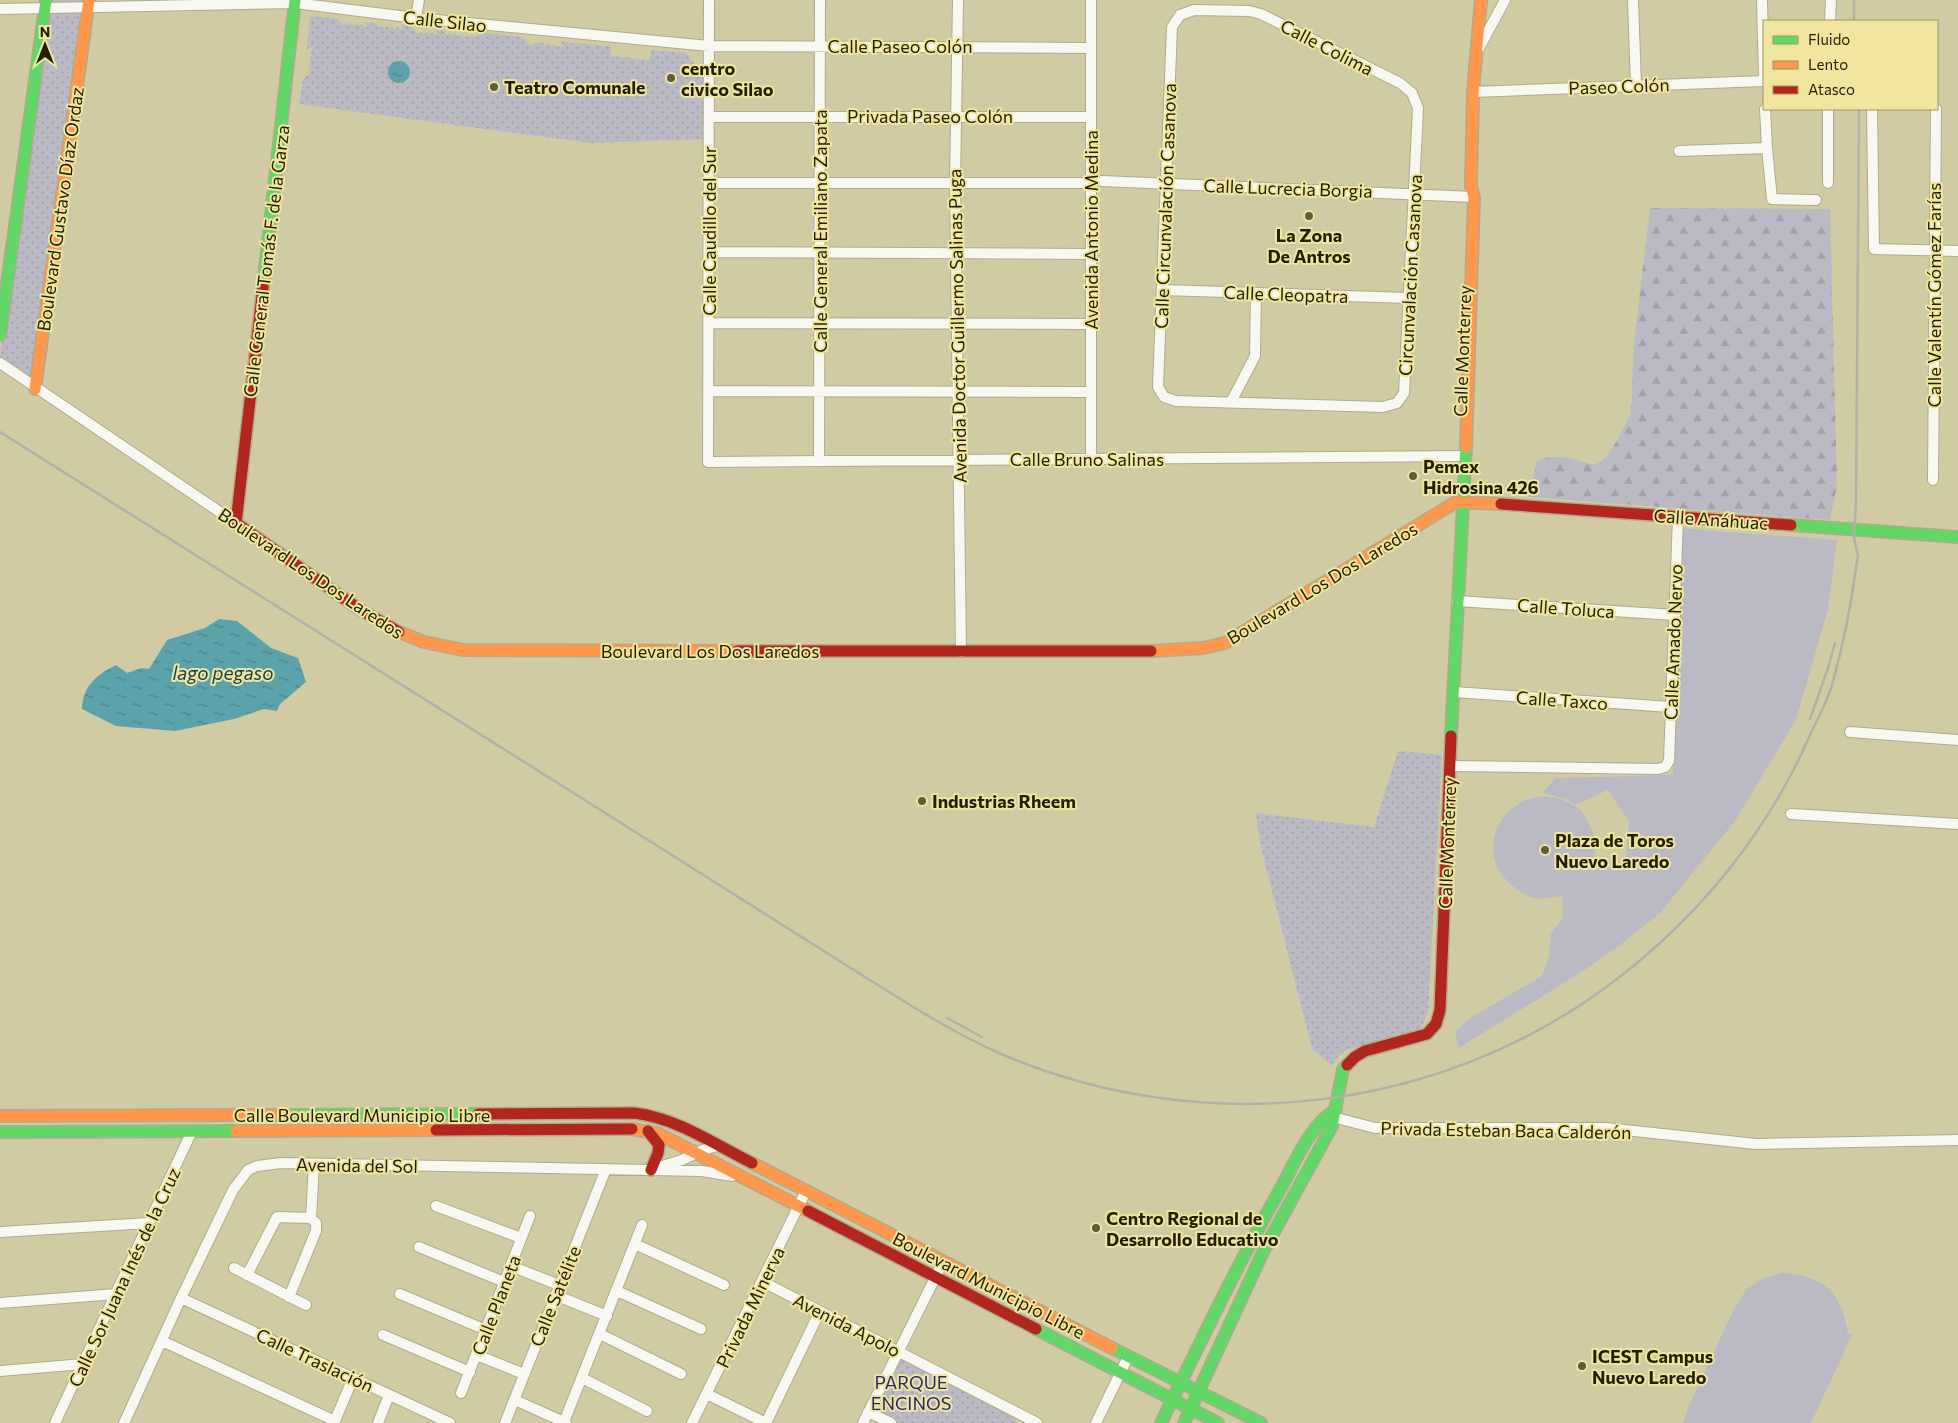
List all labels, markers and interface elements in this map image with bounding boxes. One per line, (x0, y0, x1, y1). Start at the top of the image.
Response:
street label: Calle Silao (402, 6, 488, 36)
street label: Calle Colima (1277, 14, 1377, 80)
north arrow (20, 20, 70, 70)
legend (1763, 20, 1938, 110)
text: N (40, 23, 50, 40)
text: Fluido (1808, 30, 1850, 48)
street label: Calle Paseo Colón (827, 35, 973, 57)
text: Lento (1808, 55, 1848, 73)
place label: centro civico Silao (681, 57, 774, 100)
marker: centro civico Silao (665, 72, 677, 84)
street label: Paseo Colón (1568, 73, 1670, 99)
place label: Teatro Comunale (504, 76, 646, 98)
text: Atasco (1808, 80, 1855, 98)
marker: Teatro Comunale (488, 81, 500, 93)
street label: Calle Circunvalación Casanova (1150, 83, 1180, 329)
street label: Boulevard Gustavo Díaz Ordaz (32, 85, 88, 333)
street label: Privada Paseo Colón (847, 105, 1013, 127)
street label: Calle General Emiliano Zapata (809, 109, 831, 353)
street label: Calle General Tomás F. de la Garza (238, 124, 294, 398)
street label: Avenida Antonio Medina (1080, 130, 1102, 330)
street label: Calle Caudillo del Sur (698, 146, 720, 316)
street label: Avenida Doctor Guillermo Salinas Puga (943, 169, 971, 483)
street label: Calle Lucrecia Borgia (1203, 174, 1373, 202)
street label: Circunvalación Casanova (1394, 174, 1426, 376)
street label: Calle Valentín Gómez Farías (1923, 182, 1945, 408)
marker: La Zona De Antros (1303, 210, 1315, 222)
place label: La Zona De Antros (1267, 224, 1351, 267)
street label: Calle Cleopatra (1223, 281, 1349, 307)
street label: Calle Monterrey (1449, 285, 1475, 417)
street label: Calle Bruno Salinas (1010, 448, 1164, 470)
place label: Pemex Hidrosina 426 (1423, 455, 1539, 498)
marker: Pemex Hidrosina 426 (1407, 470, 1419, 482)
street label: Boulevard Los Dos Laredos (214, 503, 408, 643)
street label: Calle Anáhuac (1653, 504, 1769, 534)
street label: Boulevard Los Dos Laredos (1223, 517, 1421, 649)
street label: Calle Amado Nervo (1659, 564, 1687, 720)
street label: Calle Toluca (1517, 594, 1615, 622)
street label: Boulevard Los Dos Laredos (601, 640, 819, 662)
water label: lago pegaso (172, 661, 274, 684)
street label: Calle Taxco (1515, 686, 1609, 714)
street label: Calle Monterrey (1434, 777, 1460, 909)
place label: Industrias Rheem (932, 790, 1076, 812)
marker: Industrias Rheem (916, 795, 928, 807)
place label: Plaza de Toros Nuevo Laredo (1555, 829, 1674, 872)
marker: Plaza de Toros Nuevo Laredo (1539, 844, 1551, 856)
street label: Calle Boulevard Municipio Libre (234, 1104, 490, 1126)
street label: Privada Esteban Baca Calderón (1380, 1117, 1632, 1143)
street label: Avenida del Sol (296, 1153, 418, 1177)
street label: Calle Sor Juana Inés de la Cruz (63, 1164, 185, 1390)
place label: Centro Regional de Desarrollo Educativo (1106, 1207, 1279, 1250)
marker: Centro Regional de Desarrollo Educativo (1090, 1222, 1102, 1234)
street label: Boulevard Municipio Libre (889, 1227, 1089, 1343)
street label: Calle Satélite (525, 1243, 585, 1349)
street label: Privada Minerva (711, 1243, 789, 1371)
street label: Calle Planeta (467, 1252, 525, 1358)
street label: Avenida Apolo (790, 1289, 904, 1361)
street label: Calle Traslación (253, 1323, 377, 1397)
place label: ICEST Campus Nuevo Laredo (1592, 1345, 1713, 1388)
marker: ICEST Campus Nuevo Laredo (1576, 1360, 1588, 1372)
park label: PARQUE ENCINOS (871, 1371, 951, 1414)

